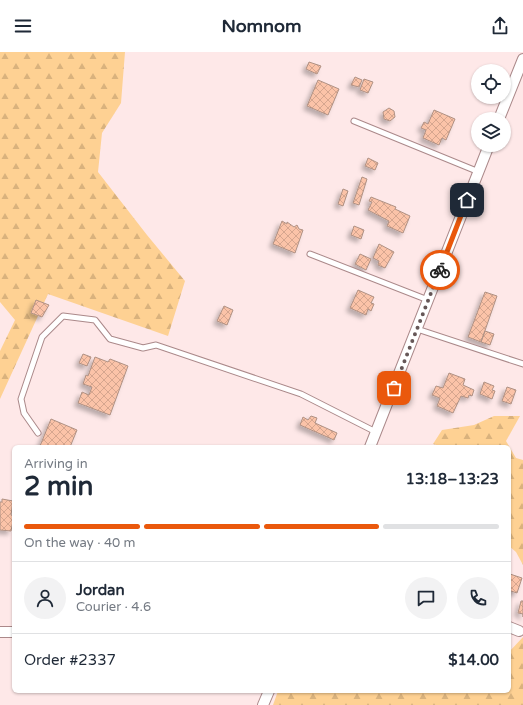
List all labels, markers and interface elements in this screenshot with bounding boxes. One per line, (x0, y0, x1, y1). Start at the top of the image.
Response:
icon: menu (12, 15, 34, 37)
text: Nomnom (221, 15, 302, 37)
icon: share (489, 15, 511, 37)
map controls (471, 64, 511, 152)
button: locate (471, 64, 511, 104)
button: layers (471, 112, 511, 152)
pin (450, 183, 484, 217)
icon: home (456, 189, 478, 211)
courier (420, 250, 460, 290)
icon: bike (429, 259, 451, 281)
pin (377, 371, 411, 405)
icon: bag (383, 377, 405, 399)
text: Arriving in (24, 456, 88, 472)
text: 13:18–13:23 (406, 470, 499, 488)
text: 2 min (24, 471, 93, 502)
text: On the way · 40 m (24, 535, 136, 551)
button: person (24, 577, 66, 619)
button: chat (405, 577, 447, 619)
button: phone (457, 577, 499, 619)
text: Jordan (76, 581, 125, 599)
text: Courier · 4.6 (76, 599, 151, 615)
text: Order #2337 (24, 651, 116, 669)
text: $14.00 (448, 651, 499, 669)

